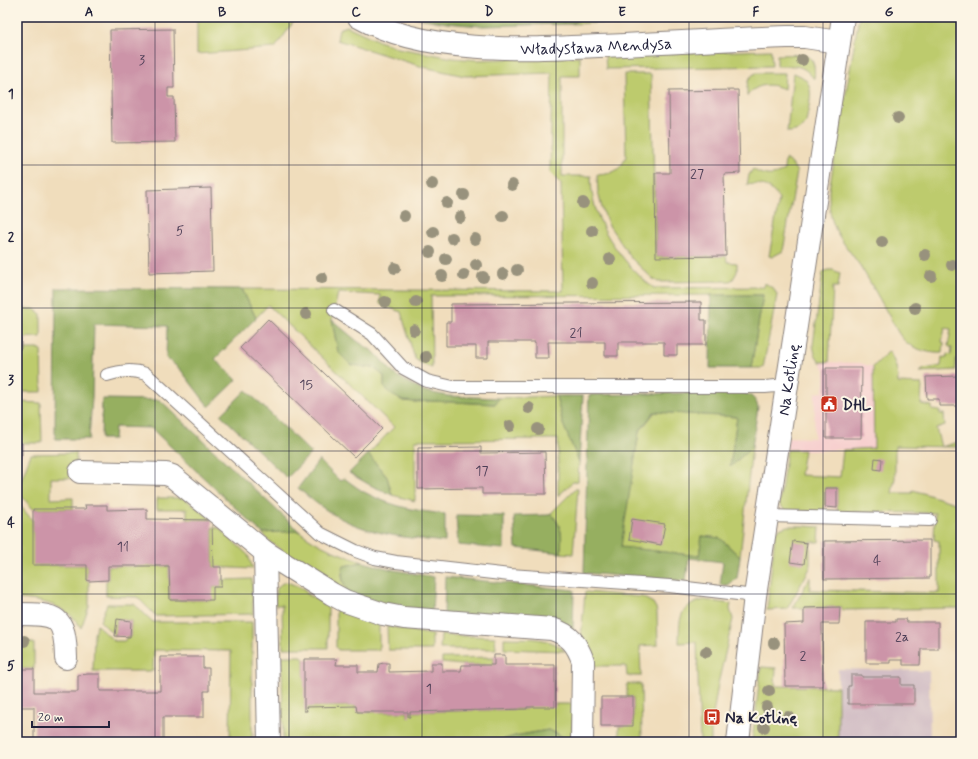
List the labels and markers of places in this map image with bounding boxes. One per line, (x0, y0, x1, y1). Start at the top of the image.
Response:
public building icon: DHL (819, 394, 839, 414)
place label: DHL (842, 395, 872, 416)
bus stop icon: Na Kotlinę (702, 707, 722, 727)
place label: Na Kotlinę (725, 708, 797, 729)

